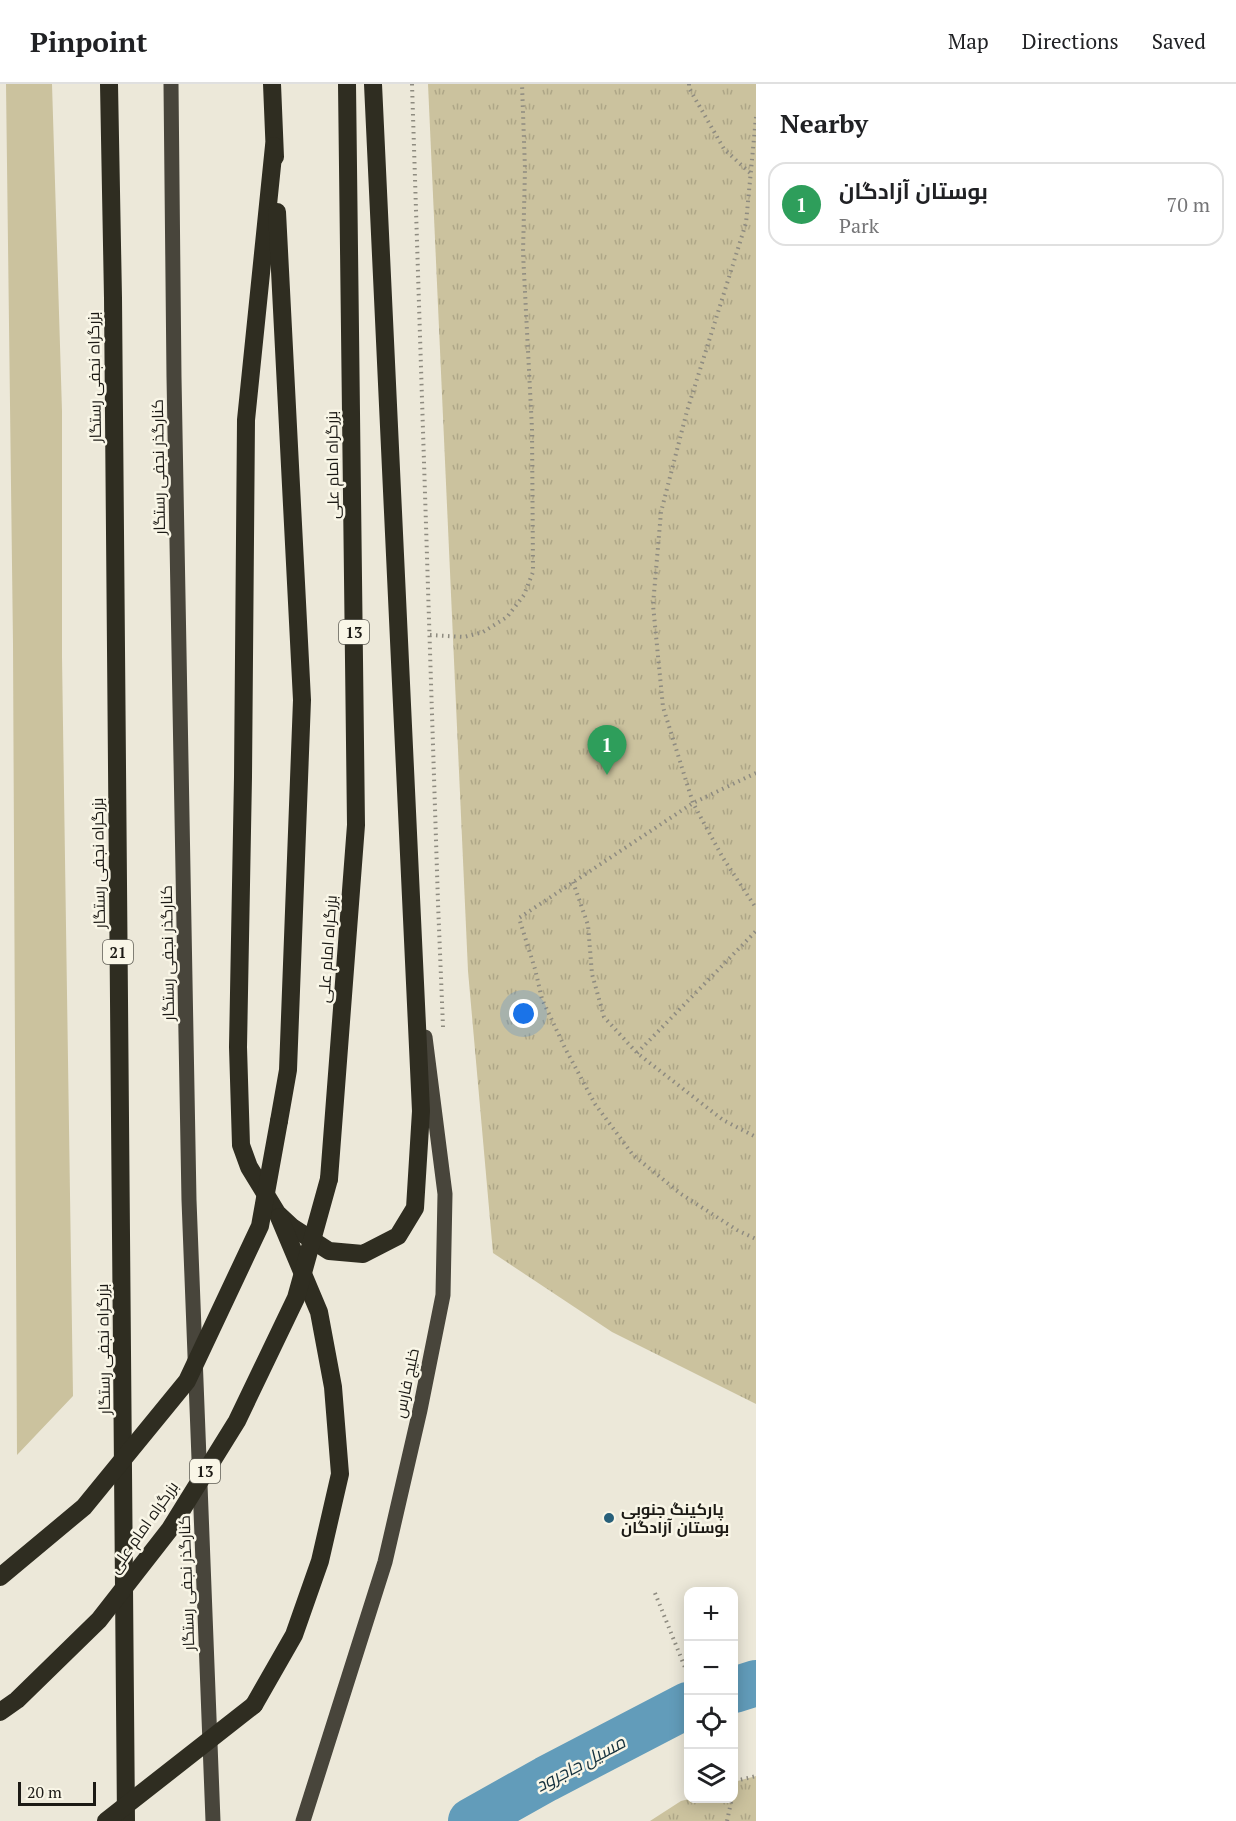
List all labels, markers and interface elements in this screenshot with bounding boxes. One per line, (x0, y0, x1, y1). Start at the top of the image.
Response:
text: Pinpoint (30, 23, 147, 60)
text: Map (948, 27, 989, 55)
text: Directions (1022, 27, 1119, 55)
text: Saved (1152, 27, 1206, 55)
text: Nearby (780, 106, 868, 140)
text: بوستان آزادگان (839, 176, 988, 205)
text: 1 (796, 191, 807, 218)
text: 70 m (1167, 191, 1210, 218)
text: Park (839, 212, 879, 239)
street label: بزرگراه نجفی رستگار (82, 311, 106, 444)
street label: کنارگذر نجفی رستگار (146, 399, 170, 536)
street label: بزرگراه امام علی (320, 411, 345, 519)
road number: 13 (339, 620, 369, 644)
pin: 1 (588, 726, 626, 775)
street label: بزرگراه نجفی رستگار (86, 797, 110, 930)
street label: کنارگذر نجفی رستگار (155, 885, 179, 1022)
street label: بزرگراه امام علی (312, 894, 343, 1004)
road number: 21 (103, 940, 133, 964)
your location (509, 999, 538, 1028)
street label: بزرگراه نجفی رستگار (91, 1283, 115, 1416)
street label: خلیج فارس (388, 1346, 425, 1420)
road number: 13 (190, 1459, 220, 1483)
street label: بزرگراه امام علی (103, 1476, 184, 1578)
place label: پارکینگ جنوبی بوستان آزادگان (621, 1498, 729, 1538)
marker: پارکینگ جنوبی بوستان آزادگان (602, 1511, 616, 1525)
street label: کنارگذر نجفی رستگار (173, 1515, 199, 1652)
map controls (684, 1587, 738, 1803)
button: + (684, 1587, 738, 1641)
button: − (684, 1641, 738, 1695)
button: locate (684, 1695, 738, 1749)
water label: مسیل جاجرود (531, 1729, 629, 1797)
button: layers (684, 1749, 738, 1803)
scale bar (18, 1779, 96, 1806)
text: 20 m (27, 1781, 62, 1803)

